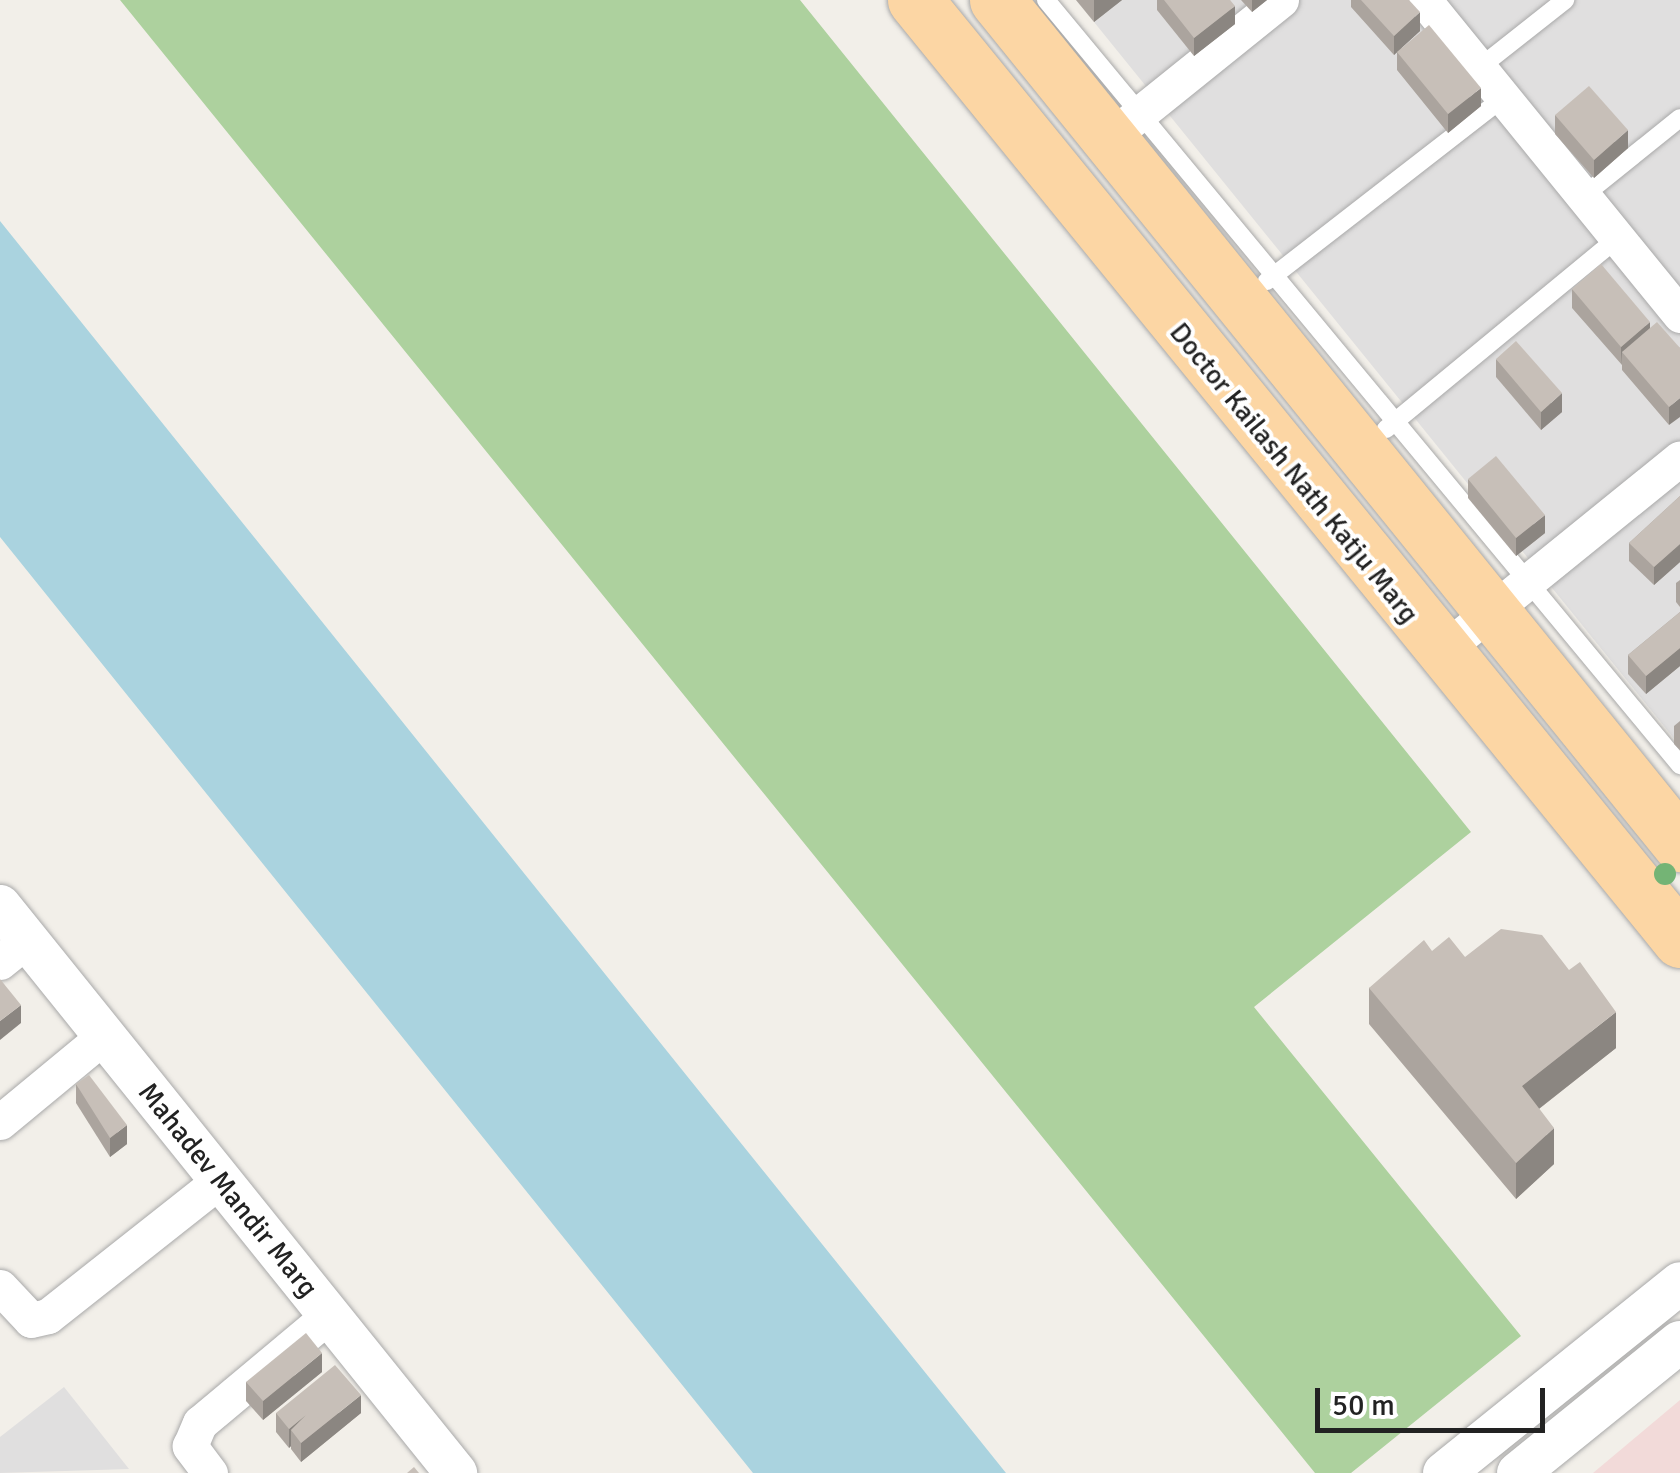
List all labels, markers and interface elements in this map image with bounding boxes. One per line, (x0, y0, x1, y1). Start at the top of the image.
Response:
street label: Doctor Kailash Nath Katju Marg (1162, 316, 1426, 630)
street label: Mahadev Mandir Marg (131, 1076, 325, 1304)
scale bar (1320, 1368, 1550, 1430)
text: 50 m (1332, 1387, 1395, 1424)

